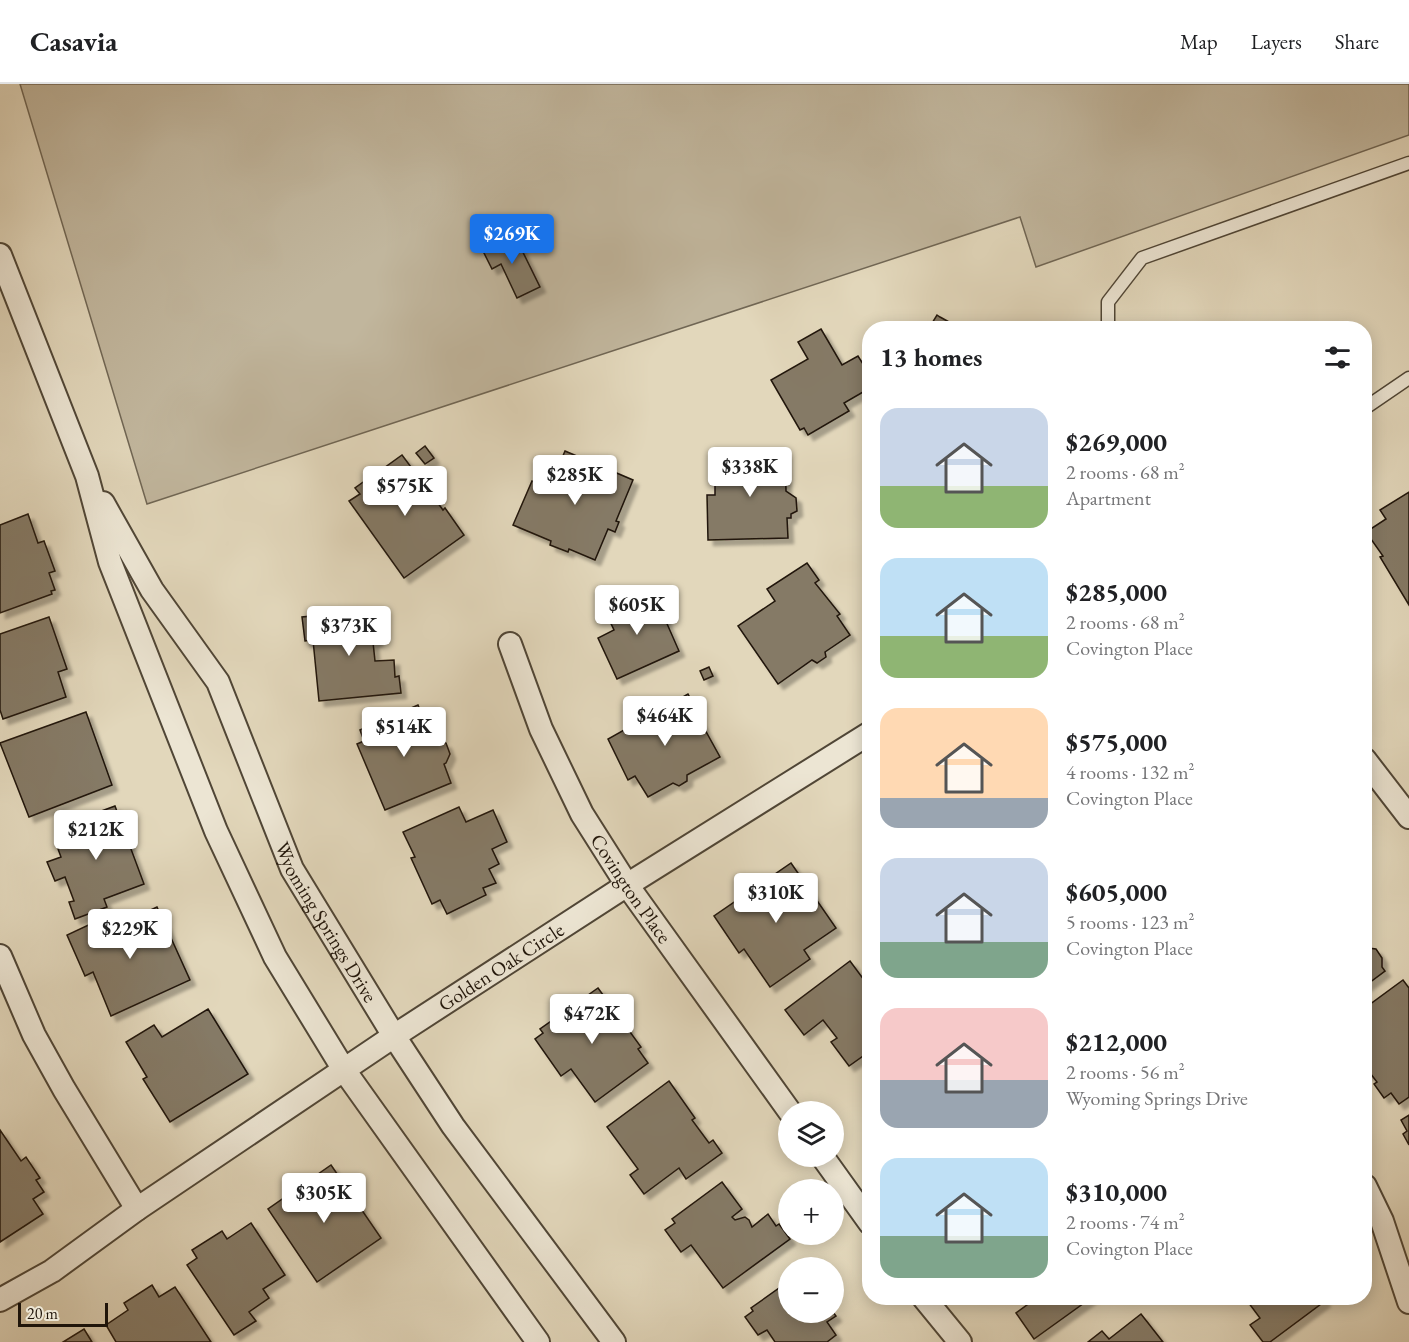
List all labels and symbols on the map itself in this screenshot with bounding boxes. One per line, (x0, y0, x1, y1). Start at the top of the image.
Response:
pin: $269K (470, 214, 554, 265)
pin: $338K (708, 447, 792, 498)
pin: $285K (533, 455, 617, 506)
pin: $575K (363, 466, 447, 517)
pin: $605K (595, 585, 679, 636)
pin: $373K (307, 606, 391, 657)
pin: $464K (623, 696, 707, 747)
pin: $514K (362, 707, 446, 758)
pin: $212K (54, 810, 138, 861)
street label: Covington Place (585, 829, 678, 948)
street label: Wyoming Springs Drive (270, 838, 383, 1007)
pin: $310K (734, 873, 818, 924)
pin: $229K (88, 909, 172, 960)
street label: Golden Oak Circle (433, 916, 569, 1017)
pin: $472K (550, 994, 634, 1045)
pin: $305K (282, 1173, 366, 1224)
scale bar (18, 1300, 108, 1328)

